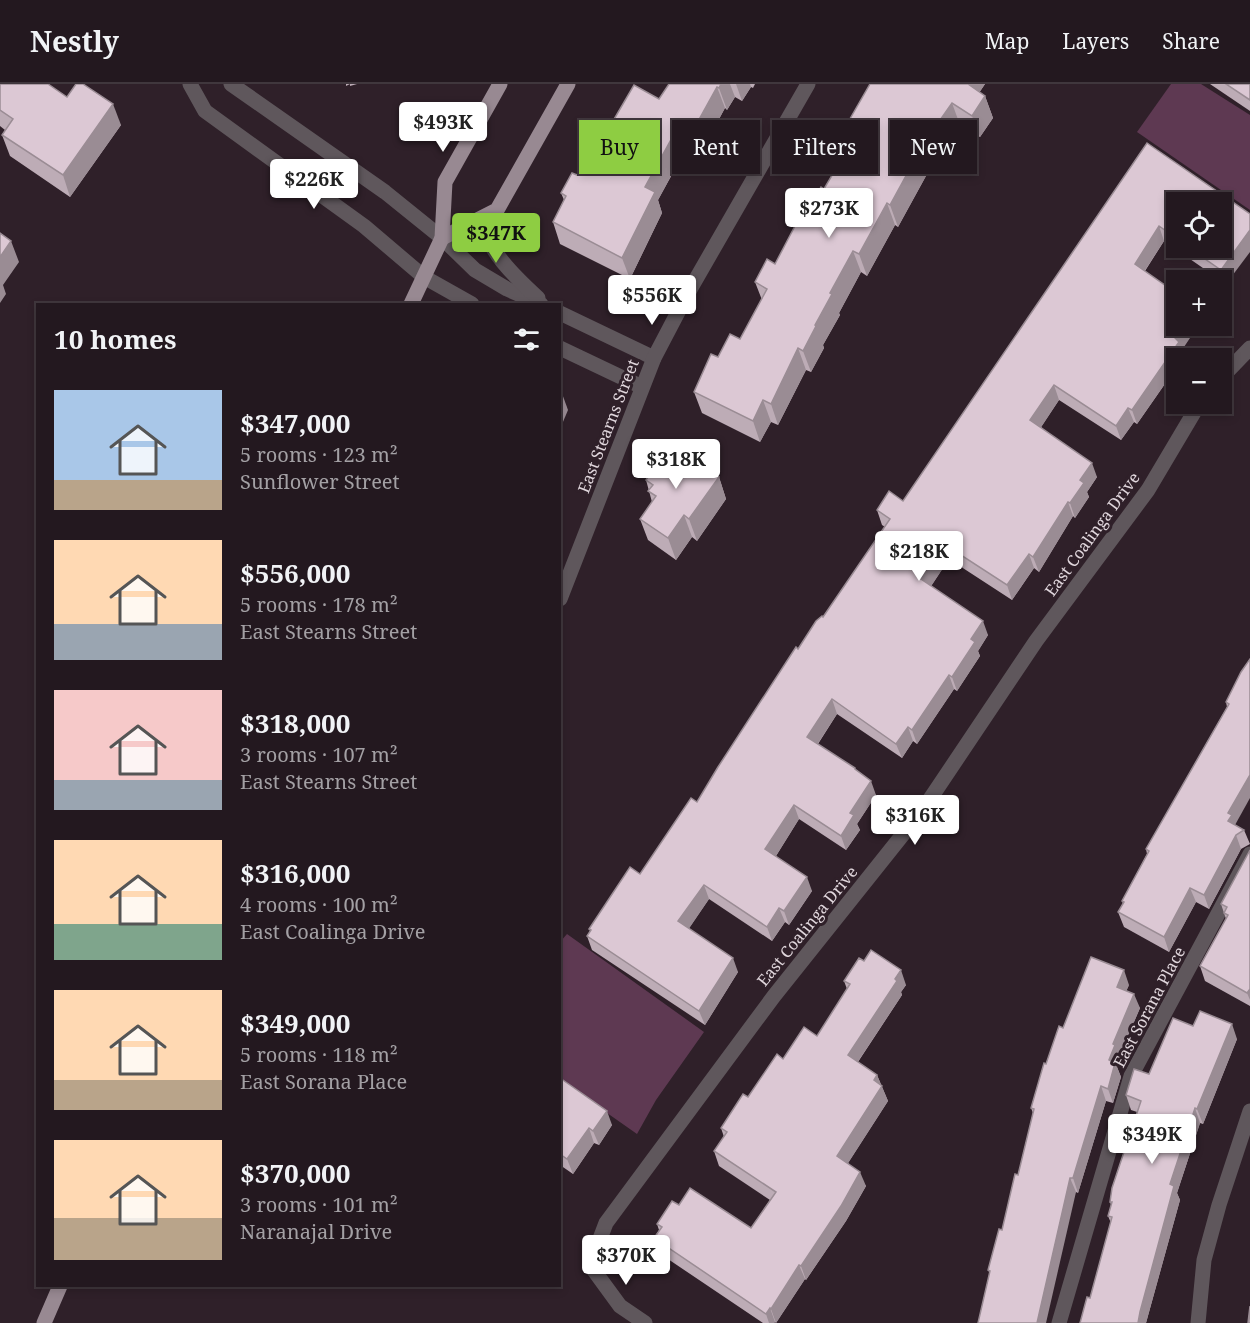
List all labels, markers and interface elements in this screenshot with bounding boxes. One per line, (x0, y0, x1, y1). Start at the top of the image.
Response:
text: Nestly (30, 22, 119, 60)
text: Map (985, 27, 1029, 55)
text: Layers (1062, 27, 1129, 55)
text: Share (1162, 27, 1220, 55)
pin: $493K (401, 102, 485, 153)
text: $493K (413, 108, 473, 135)
chip: Buy (579, 120, 660, 174)
chip: Rent (672, 120, 760, 174)
chip: Filters (772, 120, 878, 174)
chip: New (890, 120, 977, 174)
pin: $226K (272, 159, 356, 210)
text: $226K (284, 165, 344, 192)
pin: $273K (787, 188, 871, 239)
map controls (1166, 192, 1232, 414)
button: locate (1166, 192, 1232, 258)
text: $273K (799, 194, 859, 221)
pin: $347K (454, 213, 538, 264)
text: $347K (466, 219, 526, 246)
button: + (1166, 270, 1232, 336)
pin: $556K (610, 275, 694, 326)
text: $556K (622, 281, 682, 308)
text: 10 homes (54, 321, 176, 357)
icon: filters (510, 323, 543, 356)
button: − (1166, 348, 1232, 414)
street label: East Stearns Street (572, 356, 644, 496)
text: $347,000 (240, 405, 350, 441)
icon: home (102, 414, 174, 486)
pin: $318K (634, 439, 718, 490)
text: 5 rooms · 123 m² (240, 441, 398, 468)
text: $318K (646, 445, 706, 472)
text: Sunflower Street (240, 468, 400, 495)
street label: East Coalinga Drive (1040, 468, 1144, 600)
pin: $218K (877, 531, 961, 582)
text: $218K (889, 537, 949, 564)
text: $556,000 (240, 555, 350, 591)
icon: home (102, 564, 174, 636)
text: 5 rooms · 178 m² (240, 591, 398, 618)
text: East Stearns Street (240, 618, 417, 645)
text: $318,000 (240, 705, 350, 741)
icon: home (102, 714, 174, 786)
text: 3 rooms · 107 m² (240, 741, 398, 768)
text: East Stearns Street (240, 768, 417, 795)
pin: $316K (873, 795, 957, 846)
text: $316K (885, 801, 945, 828)
text: $316,000 (240, 855, 350, 891)
street label: East Coalinga Drive (752, 861, 862, 991)
icon: home (102, 864, 174, 936)
text: 4 rooms · 100 m² (240, 891, 398, 918)
text: East Coalinga Drive (240, 918, 425, 945)
street label: East Sorana Place (1108, 943, 1190, 1071)
text: $349,000 (240, 1005, 350, 1041)
icon: home (102, 1014, 174, 1086)
text: 5 rooms · 118 m² (240, 1041, 398, 1068)
text: East Sorana Place (240, 1068, 407, 1095)
pin: $349K (1110, 1114, 1194, 1165)
text: $349K (1122, 1120, 1182, 1147)
text: $370,000 (240, 1155, 350, 1191)
icon: home (102, 1164, 174, 1236)
text: 3 rooms · 101 m² (240, 1191, 398, 1218)
text: Naranajal Drive (240, 1218, 392, 1245)
pin: $370K (584, 1235, 668, 1286)
text: $370K (596, 1241, 656, 1268)

